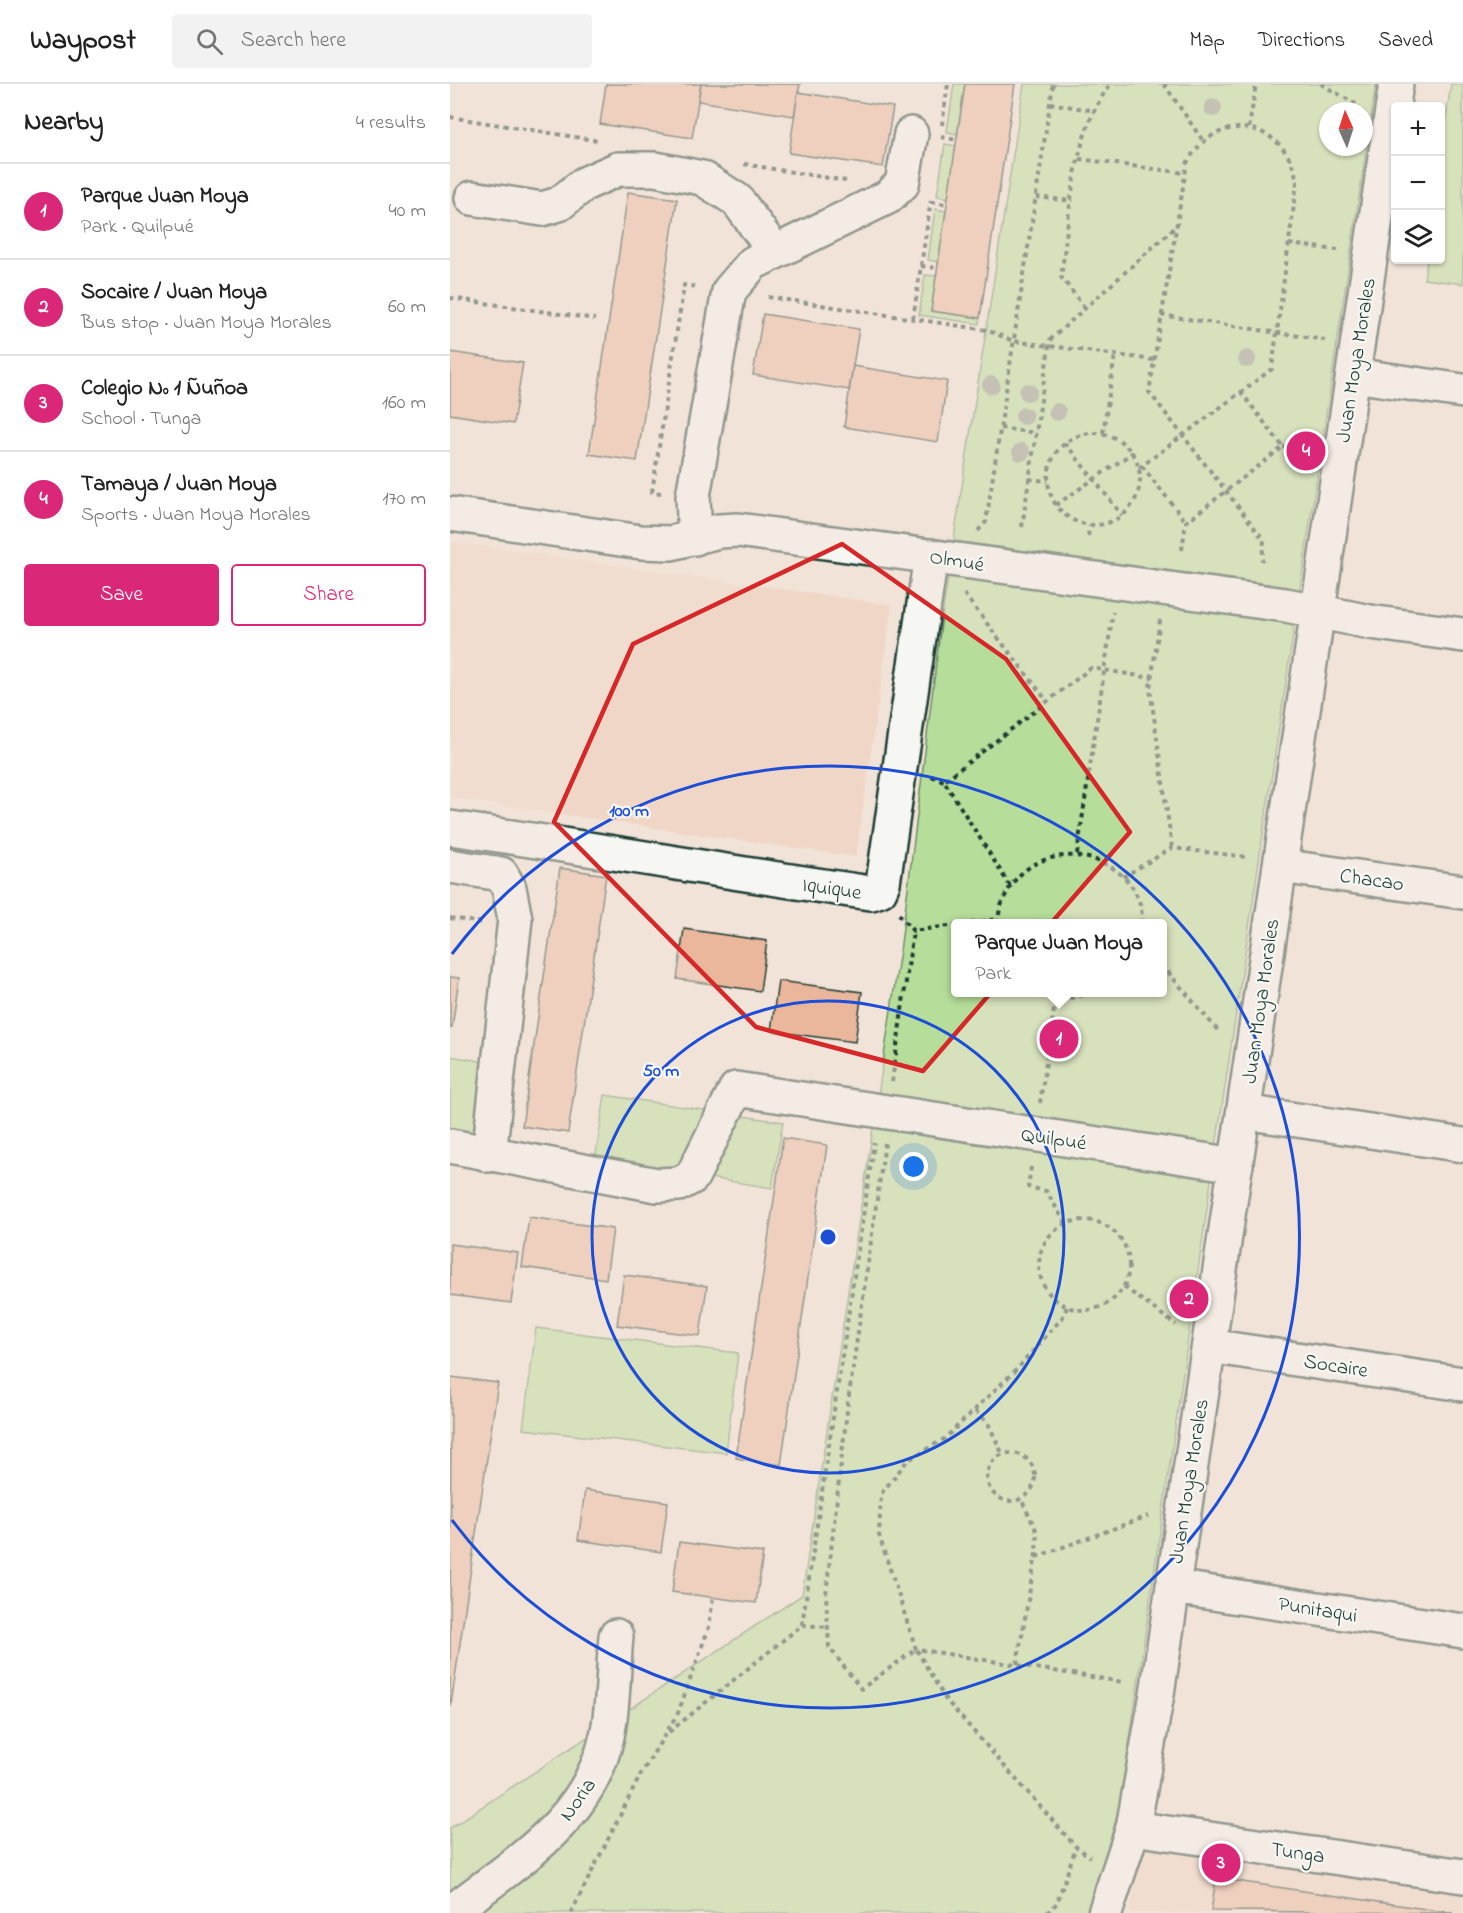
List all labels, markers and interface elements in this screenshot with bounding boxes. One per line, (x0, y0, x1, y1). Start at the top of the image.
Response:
search box (172, 14, 592, 68)
text: Waypost (30, 21, 136, 62)
icon: search (193, 25, 226, 58)
text: Search here (241, 25, 346, 57)
text: Map (1189, 26, 1225, 56)
text: Directions (1258, 26, 1345, 56)
text: Saved (1378, 26, 1433, 56)
north arrow (1319, 102, 1373, 156)
map controls (1391, 102, 1445, 264)
button: + (1391, 102, 1445, 156)
text: Nearby (24, 104, 103, 142)
text: 4 results (356, 109, 426, 138)
button: − (1391, 156, 1445, 210)
text: Parque Juan Moya (81, 181, 249, 213)
text: 1 (40, 197, 47, 226)
text: 40 m (389, 197, 426, 226)
button: layers (1391, 210, 1445, 264)
text: Park · Quilpué (81, 213, 194, 242)
street label: Juan Moya Morales (1329, 276, 1387, 445)
text: Socaire / Juan Moya (81, 277, 267, 309)
text: 2 (39, 293, 48, 322)
text: 60 m (388, 293, 426, 322)
text: Bus stop · Juan Moya Morales (81, 309, 332, 338)
text: Colegio Nº 1 Ñuñoa (81, 373, 248, 405)
text: 3 (39, 389, 48, 418)
text: 160 m (382, 389, 426, 418)
text: School · Tunga (81, 405, 201, 434)
pin: 4 (1286, 428, 1326, 473)
text: Tamaya / Juan Moya (81, 469, 277, 501)
text: 4 (39, 485, 48, 514)
text: 170 m (382, 485, 426, 514)
text: Sports · Juan Moya Morales (81, 501, 311, 530)
street label: Olmué (927, 543, 987, 581)
button: Save (24, 564, 219, 626)
button: Share (231, 564, 426, 626)
text: 100 m (609, 799, 649, 825)
street label: Chacao (1338, 862, 1406, 900)
street label: Iquique (800, 871, 864, 909)
street label: Juan Moya Morales (1236, 917, 1290, 1086)
popup (951, 919, 1167, 997)
text: Parque Juan Moya (975, 928, 1143, 960)
text: Park (975, 960, 1011, 989)
pin: 1 (1040, 1016, 1078, 1062)
text: 50 m (643, 1059, 679, 1085)
street label: Quilpué (1019, 1121, 1089, 1159)
your location (899, 1152, 928, 1181)
centre of rings (818, 1227, 838, 1247)
pin: 2 (1170, 1276, 1208, 1322)
street label: Socaire (1301, 1347, 1371, 1387)
street label: Juan Moya Morales (1162, 1397, 1220, 1566)
street label: Punitaqui (1276, 1590, 1359, 1632)
street label: Noria (553, 1772, 604, 1828)
street label: Tunga (1269, 1835, 1326, 1875)
pin: 3 (1202, 1840, 1240, 1886)

